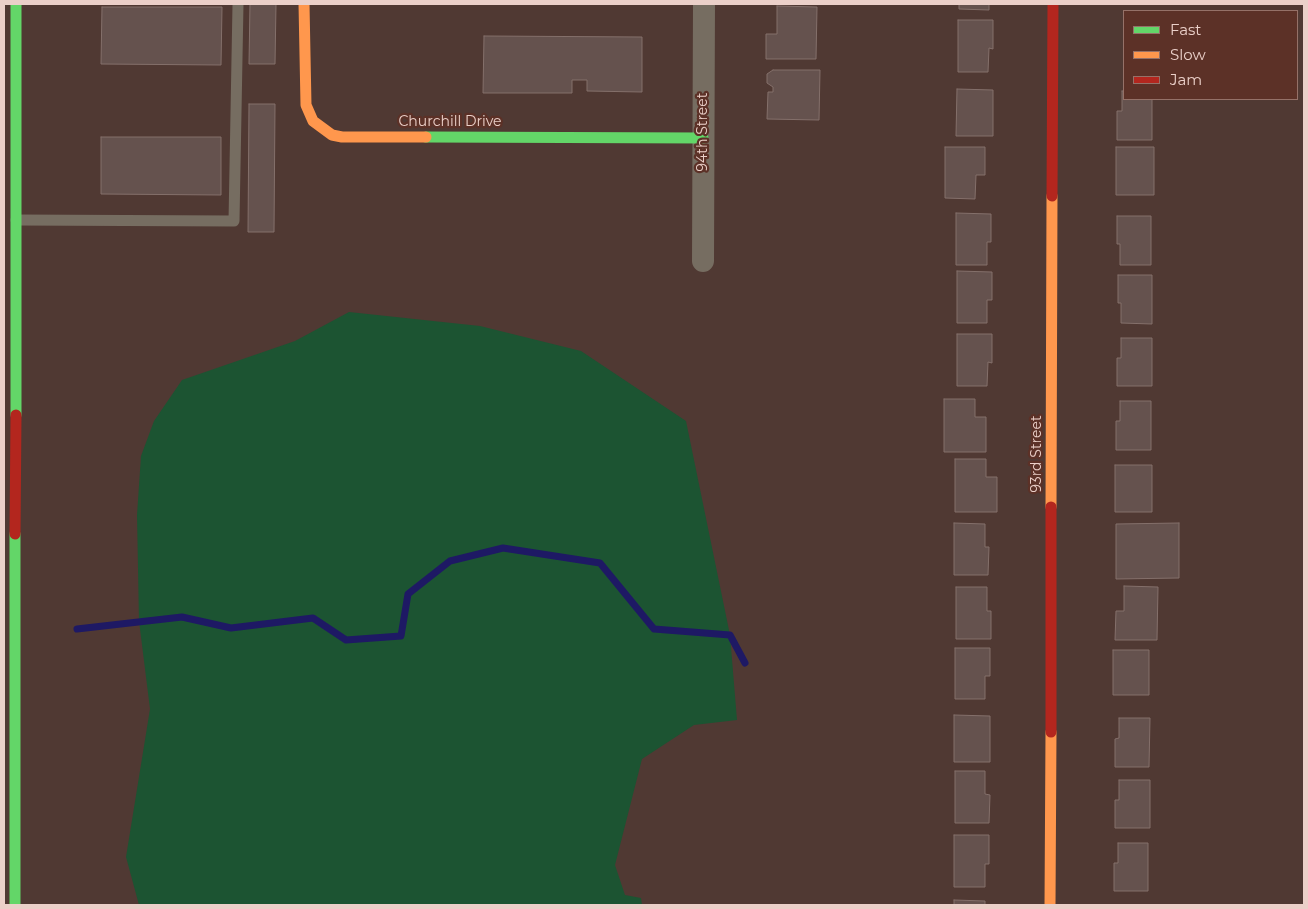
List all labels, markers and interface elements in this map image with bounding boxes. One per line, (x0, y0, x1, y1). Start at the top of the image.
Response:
legend (1123, 10, 1298, 100)
text: Fast (1170, 20, 1201, 39)
text: Slow (1170, 45, 1206, 64)
text: Jam (1170, 70, 1202, 89)
street label: 94th Street (695, 93, 711, 171)
street label: Churchill Drive (398, 114, 502, 130)
street label: 93rd Street (1029, 415, 1045, 493)

